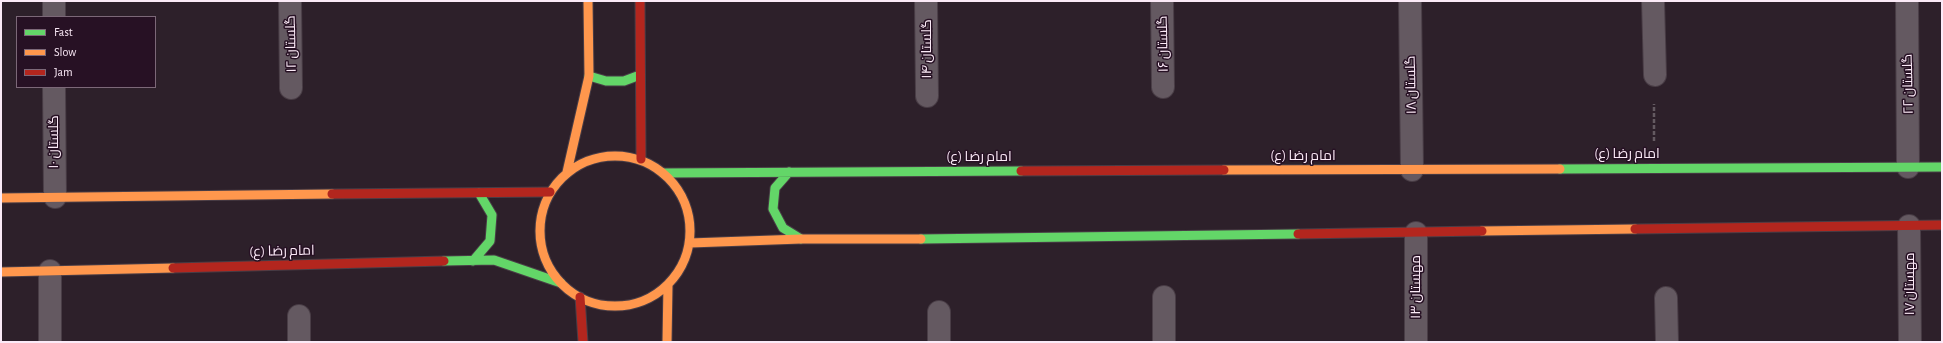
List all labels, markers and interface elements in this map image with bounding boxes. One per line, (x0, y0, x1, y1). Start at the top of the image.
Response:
street label: گلستان ۱۲ (282, 15, 300, 73)
legend (16, 16, 156, 88)
street label: گلستان ۱۶ (1154, 16, 1172, 72)
street label: گلستان ۱۴ (919, 19, 935, 79)
text: Fast (54, 26, 73, 38)
text: Slow (54, 46, 76, 58)
street label: گلستان ۲۲ (1899, 54, 1917, 114)
street label: گلستان ۱۸ (1402, 55, 1420, 115)
text: Jam (54, 66, 73, 78)
street label: گلستان ۱۰ (46, 115, 62, 169)
street label: امام رضا (ع) (1594, 146, 1660, 162)
street label: امام رضا (ع) (1270, 148, 1336, 164)
street label: امام رضا (ع) (946, 149, 1012, 165)
street label: امام رضا (ع) (249, 242, 315, 260)
street label: مهستان ۱۷ (1902, 252, 1918, 316)
street label: مهستان ۱۳ (1408, 255, 1424, 319)

